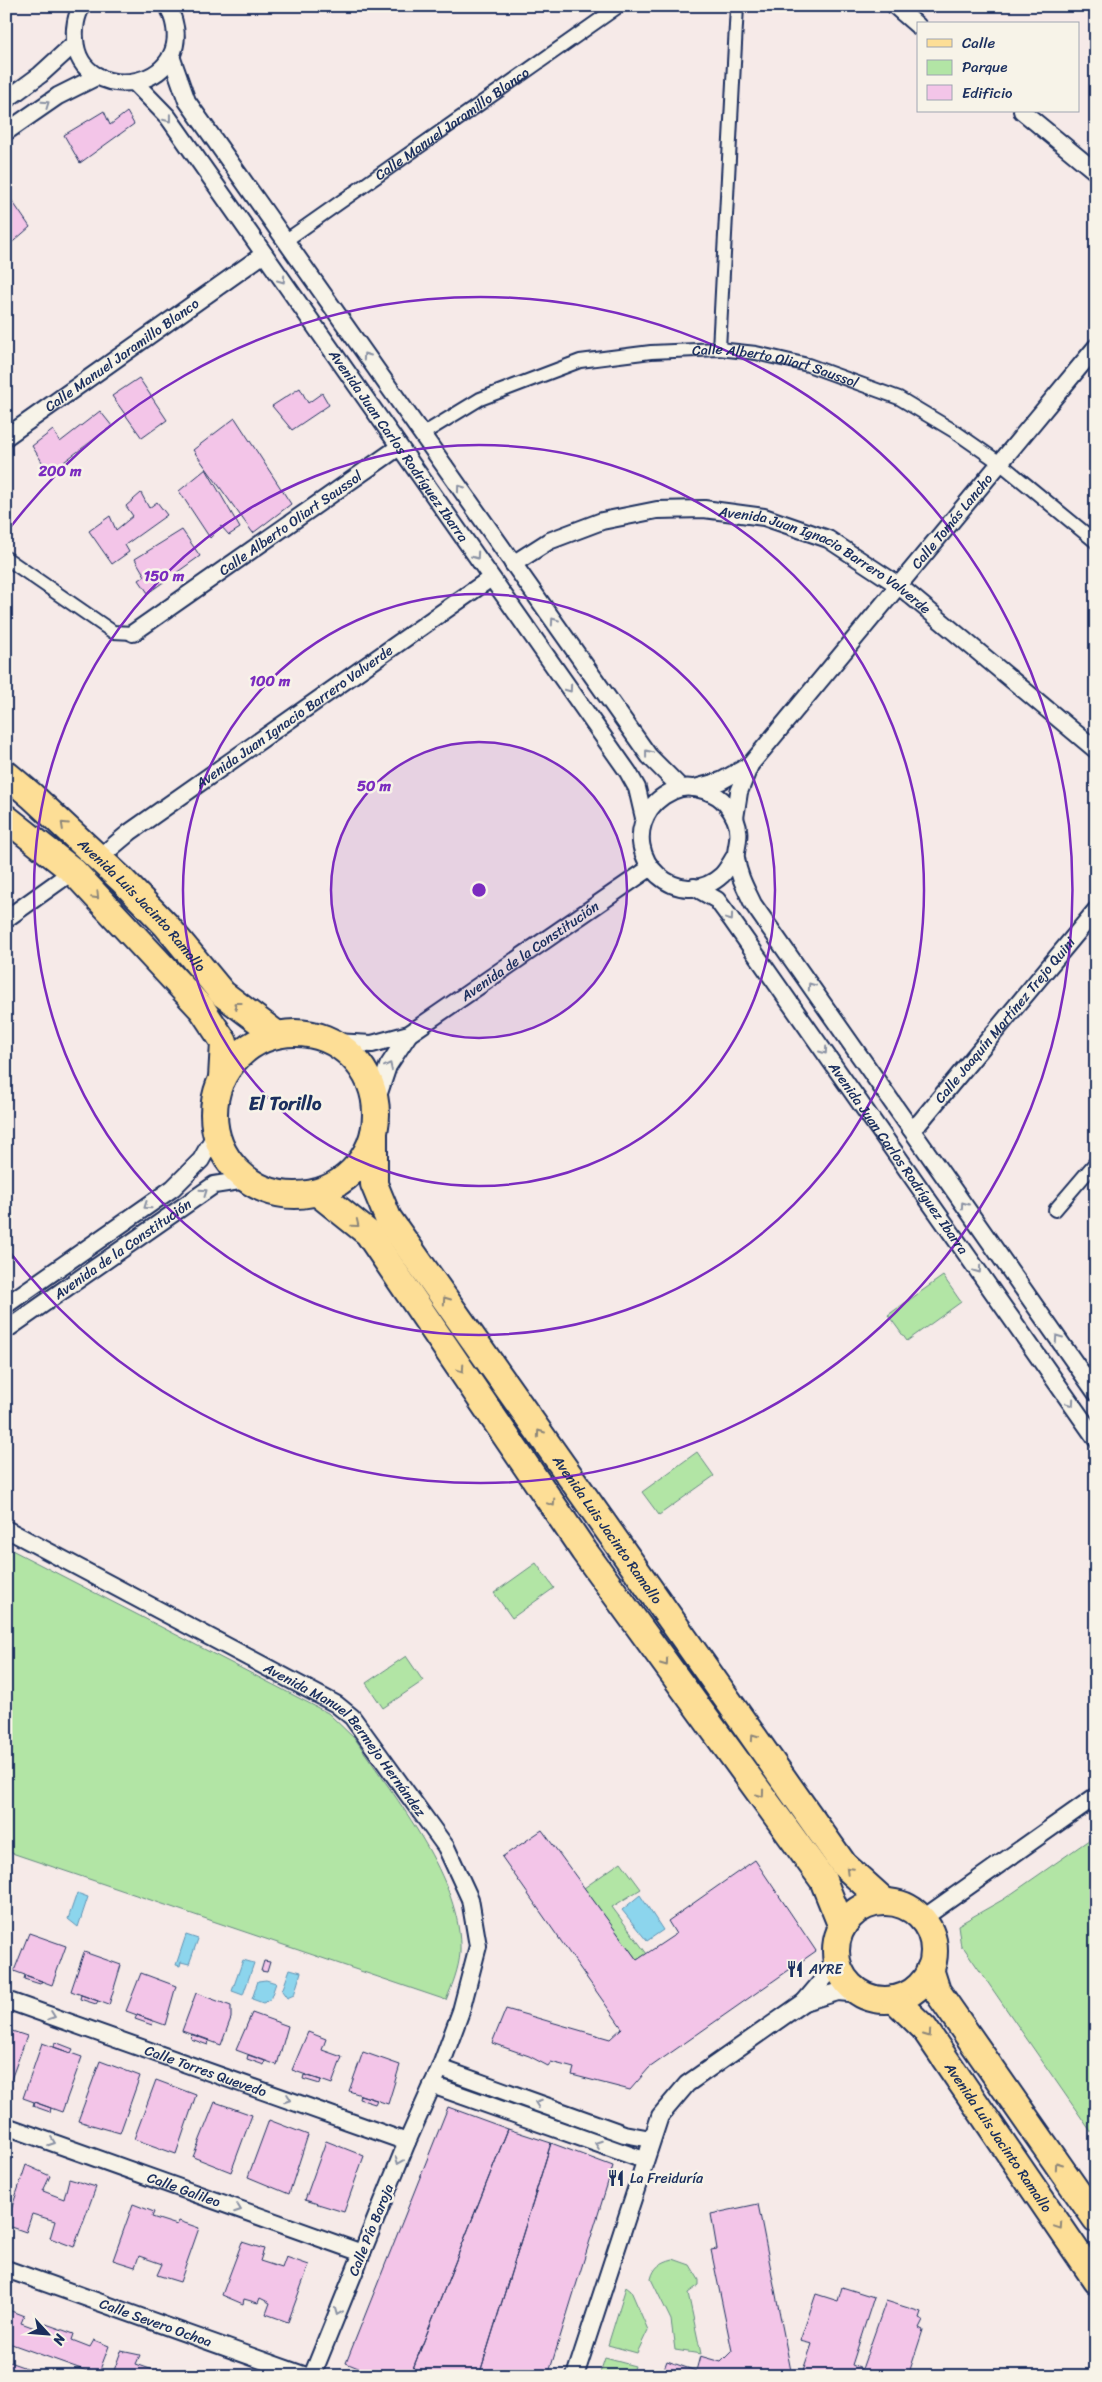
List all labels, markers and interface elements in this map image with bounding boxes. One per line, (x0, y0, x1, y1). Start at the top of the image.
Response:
legend (917, 22, 1080, 112)
text: Calle (962, 30, 995, 56)
text: Parque (962, 54, 1007, 80)
street label: Calle Manuel Jaramillo Blanco (369, 60, 535, 187)
text: Edificio (962, 80, 1013, 106)
one-way arrow (41, 101, 50, 110)
one-way arrow (163, 113, 171, 122)
one-way arrow (276, 274, 285, 284)
street label: Calle Manuel Jaramillo Blanco (39, 291, 204, 418)
street label: Calle Alberto Oliart Saussol (691, 336, 863, 395)
street label: Avenida Juan Carlos Rodríguez Ibarra (322, 343, 475, 547)
one-way arrow (363, 352, 372, 361)
text: 200 m (37, 458, 82, 484)
street label: Calle Alberto Oliart Saussol (213, 463, 368, 582)
street label: Calle Tomás Lancho (905, 468, 999, 575)
one-way arrow (457, 484, 466, 494)
street label: Avenida Juan Ignacio Barrero Valverde (716, 498, 937, 620)
one-way arrow (470, 551, 479, 560)
text: 150 m (144, 563, 185, 589)
one-way arrow (551, 617, 560, 627)
street label: Avenida Juan Ignacio Barrero Valverde (189, 638, 398, 796)
text: 100 m (250, 668, 291, 694)
one-way arrow (563, 684, 572, 693)
one-way arrow (645, 750, 653, 759)
text: 50 m (357, 773, 392, 799)
one-way arrow (61, 822, 70, 831)
street label: Avenida Luis Jacinto Ramallo (71, 831, 212, 978)
centre of rings (470, 881, 488, 899)
one-way arrow (90, 890, 99, 899)
street label: Avenida de la Constitución (454, 894, 605, 1008)
one-way arrow (725, 912, 733, 921)
street label: Calle Joaquín Martínez Trejo Quini (928, 930, 1082, 1109)
one-way arrow (808, 982, 817, 992)
one-way arrow (234, 1002, 243, 1010)
one-way arrow (818, 1046, 827, 1055)
street label: Avenida Juan Carlos Rodríguez Ibarra (822, 1056, 975, 1260)
one-way arrow (383, 1062, 393, 1071)
district label: El Torillo (249, 1087, 322, 1120)
one-way arrow (198, 1189, 208, 1198)
street label: Avenida de la Constitución (47, 1191, 197, 1306)
one-way arrow (144, 1200, 153, 1209)
one-way arrow (961, 1201, 970, 1211)
one-way arrow (350, 1218, 359, 1226)
one-way arrow (972, 1264, 981, 1274)
one-way arrow (444, 1297, 452, 1306)
one-way arrow (1055, 1334, 1064, 1344)
one-way arrow (455, 1364, 464, 1373)
one-way arrow (1065, 1397, 1074, 1407)
one-way arrow (537, 1429, 547, 1438)
street label: Avenida Luis Jacinto Ramallo (546, 1449, 669, 1609)
one-way arrow (546, 1498, 555, 1507)
street label: Avenida Manuel Bermejo Hernández (258, 1655, 433, 1822)
one-way arrow (659, 1657, 668, 1666)
one-way arrow (751, 1734, 760, 1743)
one-way arrow (755, 1788, 763, 1797)
one-way arrow (846, 1866, 855, 1875)
place label: AYRE (808, 1957, 843, 1982)
restaurant icon: AYRE (785, 1959, 805, 1979)
one-way arrow (47, 2010, 56, 2020)
one-way arrow (922, 2028, 931, 2038)
street label: Calle Torres Quevedo (141, 2038, 270, 2104)
street label: Avenida Luis Jacinto Ramallo (938, 2056, 1059, 2218)
one-way arrow (283, 2093, 292, 2103)
one-way arrow (534, 2099, 543, 2109)
one-way arrow (47, 2136, 56, 2146)
one-way arrow (594, 2140, 603, 2150)
one-way arrow (395, 2157, 405, 2165)
one-way arrow (1055, 2161, 1064, 2171)
street label: Calle Galileo (144, 2165, 224, 2214)
place label: La Freiduría (630, 2166, 704, 2191)
restaurant icon: La Freiduría (606, 2168, 626, 2188)
street label: Calle Pío Baroja (341, 2180, 401, 2280)
one-way arrow (233, 2203, 242, 2213)
one-way arrow (1053, 2220, 1062, 2230)
street label: Calle Severo Ochoa (96, 2291, 215, 2354)
one-way arrow (333, 2307, 344, 2316)
north arrow (22, 2310, 72, 2360)
text: N (46, 2329, 73, 2350)

